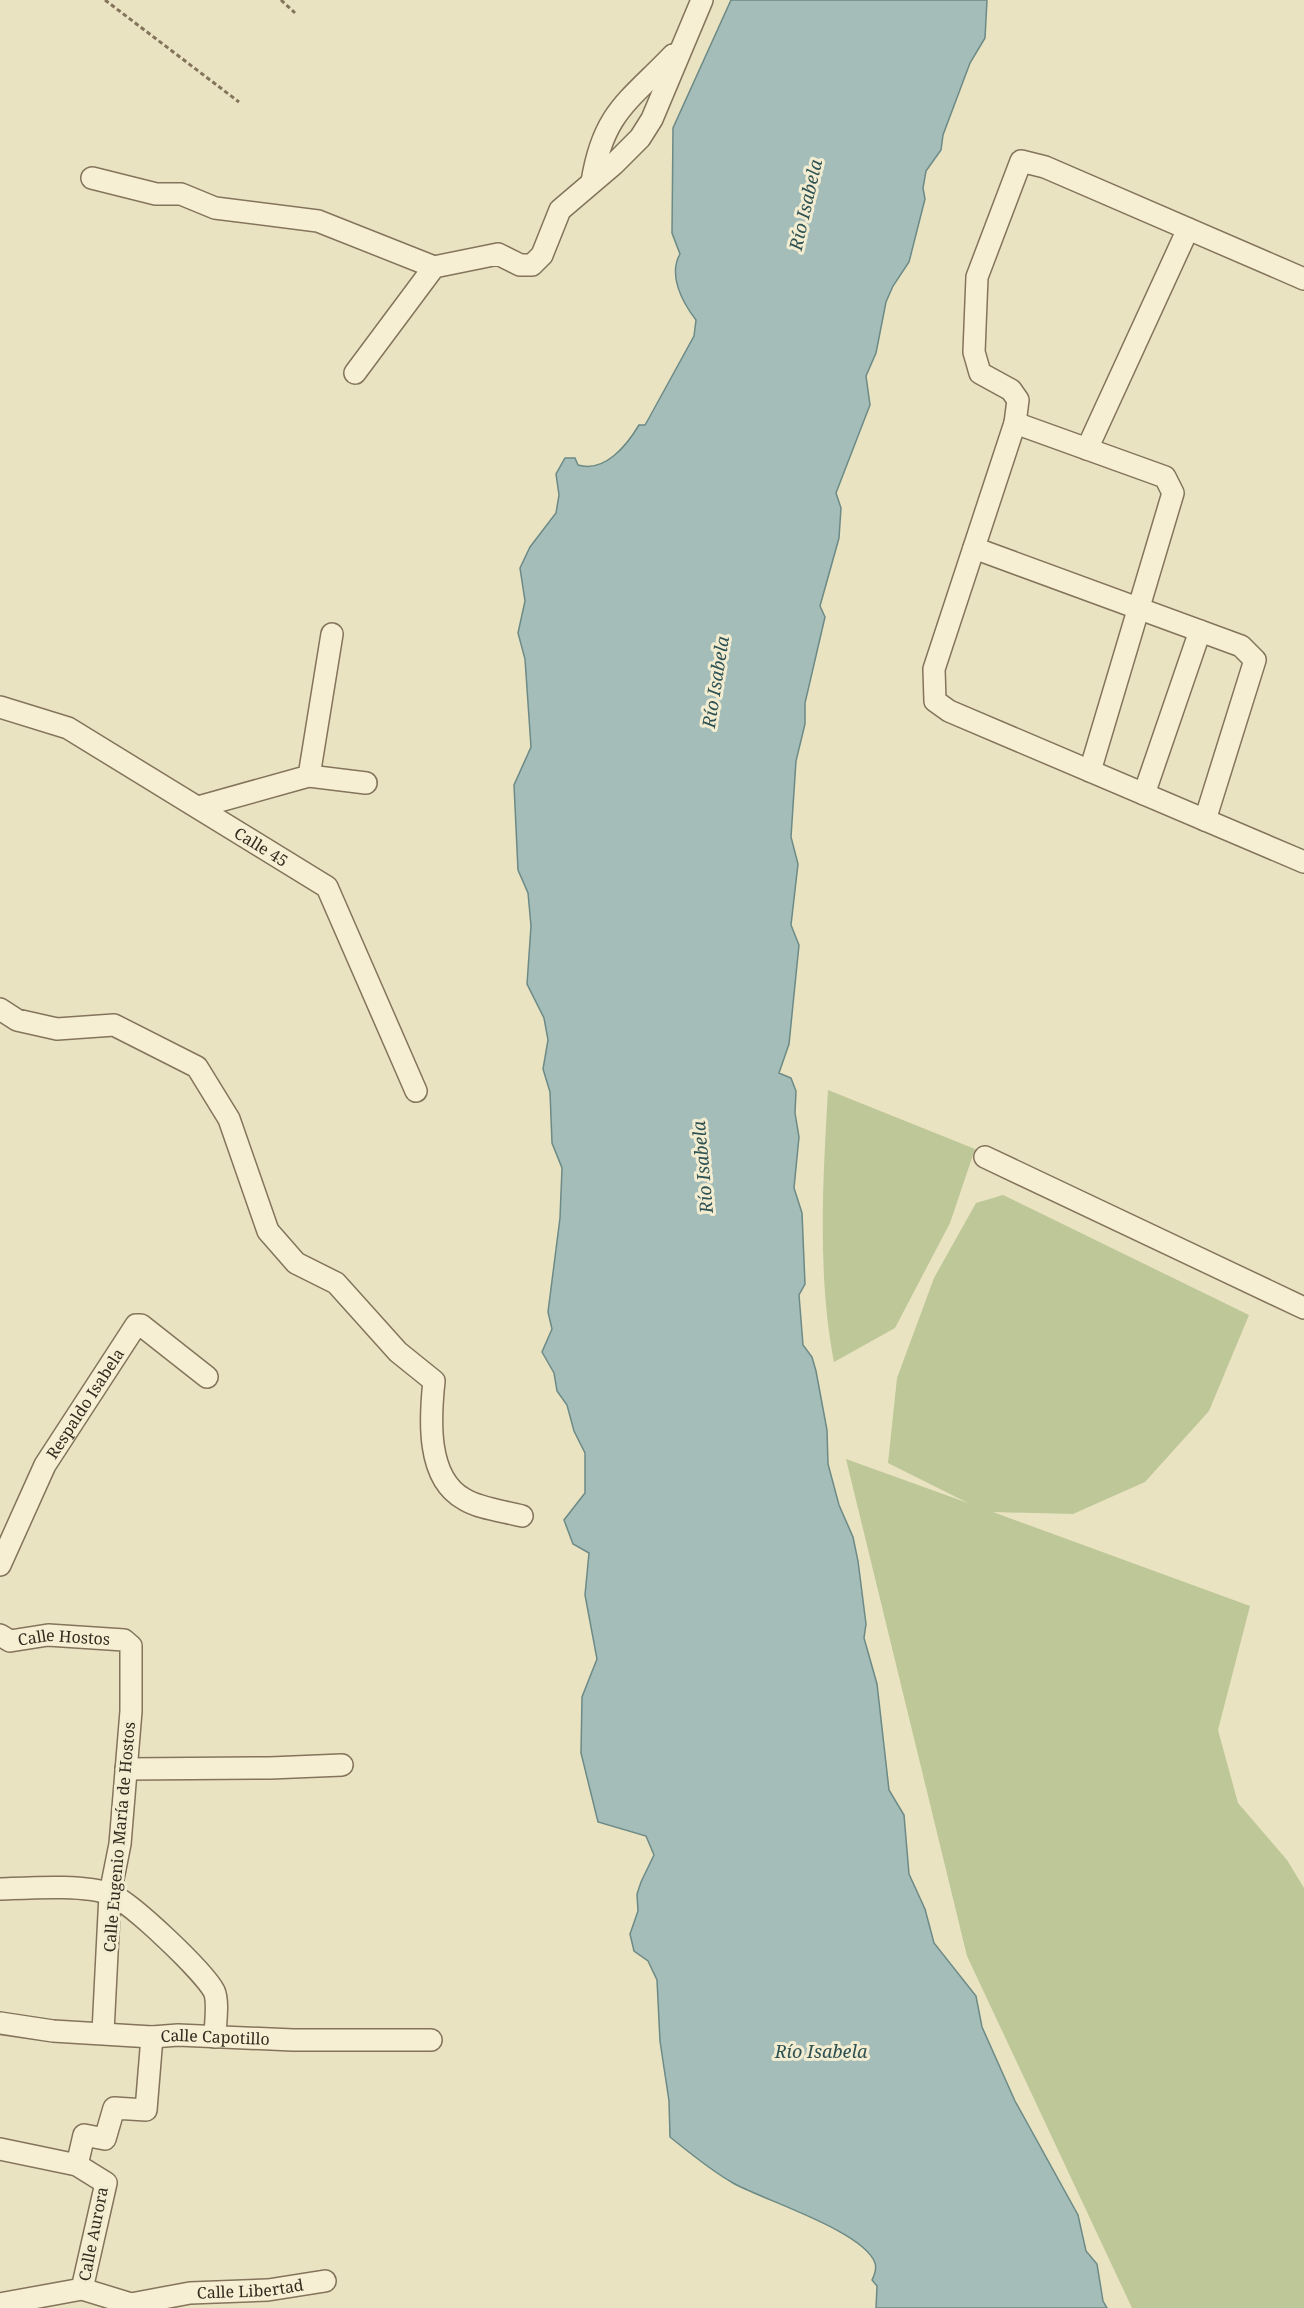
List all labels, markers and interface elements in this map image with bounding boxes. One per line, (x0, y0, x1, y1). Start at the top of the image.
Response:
water label: Río Isabela (783, 156, 827, 254)
water label: Río Isabela (696, 634, 734, 730)
street label: Calle 45 (230, 822, 292, 872)
water label: Río Isabela (686, 1119, 718, 1215)
street label: Respaldo Isabela (41, 1344, 129, 1463)
street label: Calle Hostos (16, 1624, 111, 1651)
street label: Calle Eugenio María de Hostos (98, 1721, 140, 1953)
street label: Calle Capotillo (160, 2024, 270, 2050)
water label: Río Isabela (774, 2039, 868, 2063)
street label: Calle Aurora (73, 2185, 113, 2283)
street label: Calle Libertad (196, 2274, 305, 2304)

